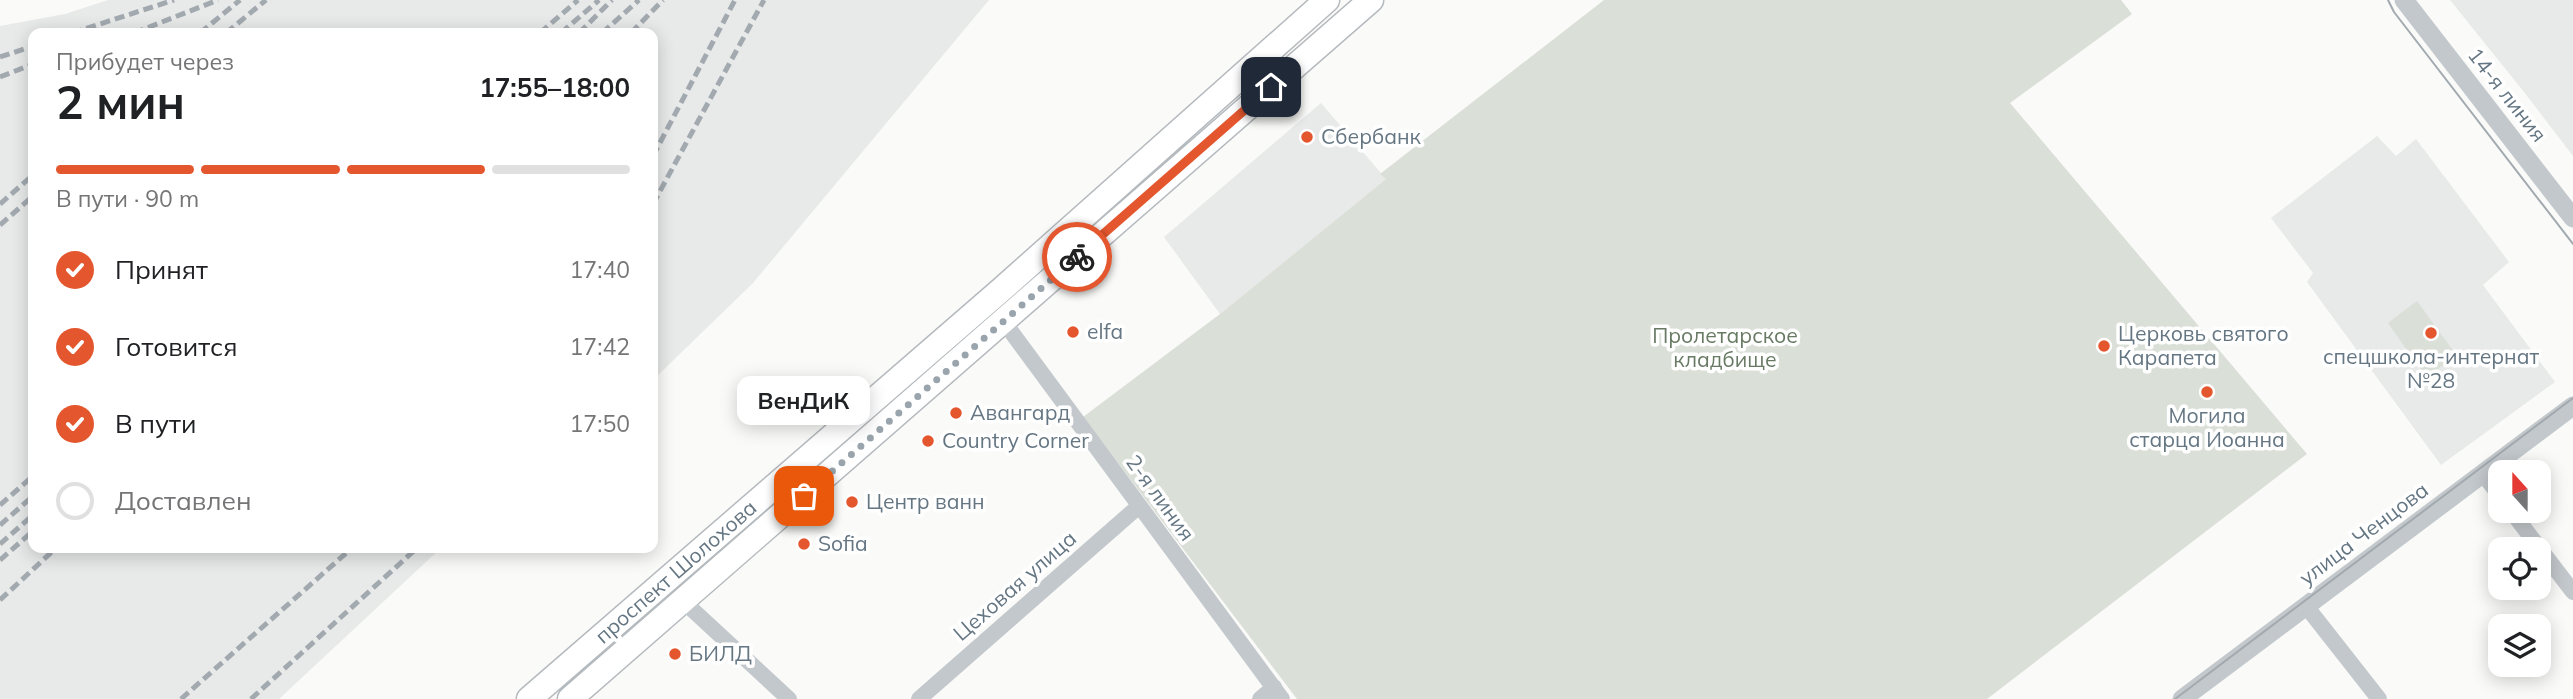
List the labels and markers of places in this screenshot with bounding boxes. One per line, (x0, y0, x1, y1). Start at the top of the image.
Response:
pin (1241, 57, 1301, 117)
place label: Сбербанк (1321, 123, 1422, 149)
marker: Сбербанк (1299, 129, 1315, 145)
place label: elfa (1087, 318, 1123, 344)
place label: Церковь святого Карапета (2118, 320, 2289, 370)
marker: elfa (1065, 324, 1081, 340)
marker: спецшкола-интернат №28 (2423, 325, 2439, 341)
marker: Церковь святого Карапета (2096, 338, 2112, 354)
place label: спецшкола-интернат №28 (2323, 343, 2539, 393)
callout: ВенДиК (738, 377, 870, 426)
marker: Могила старца Иоанна (2199, 384, 2215, 400)
place label: Авангард (970, 399, 1070, 425)
place label: Могила старца Иоанна (2129, 402, 2285, 452)
marker: Авангард (948, 405, 964, 421)
place label: Country Corner (942, 427, 1089, 453)
marker: Country Corner (920, 433, 936, 449)
pin (774, 466, 834, 526)
place label: Центр ванн (866, 488, 985, 514)
marker: Центр ванн (844, 494, 860, 510)
place label: Sofia (818, 530, 868, 556)
marker: Sofia (796, 536, 812, 552)
place label: БИЛД (689, 640, 752, 666)
marker: БИЛД (667, 646, 683, 662)

